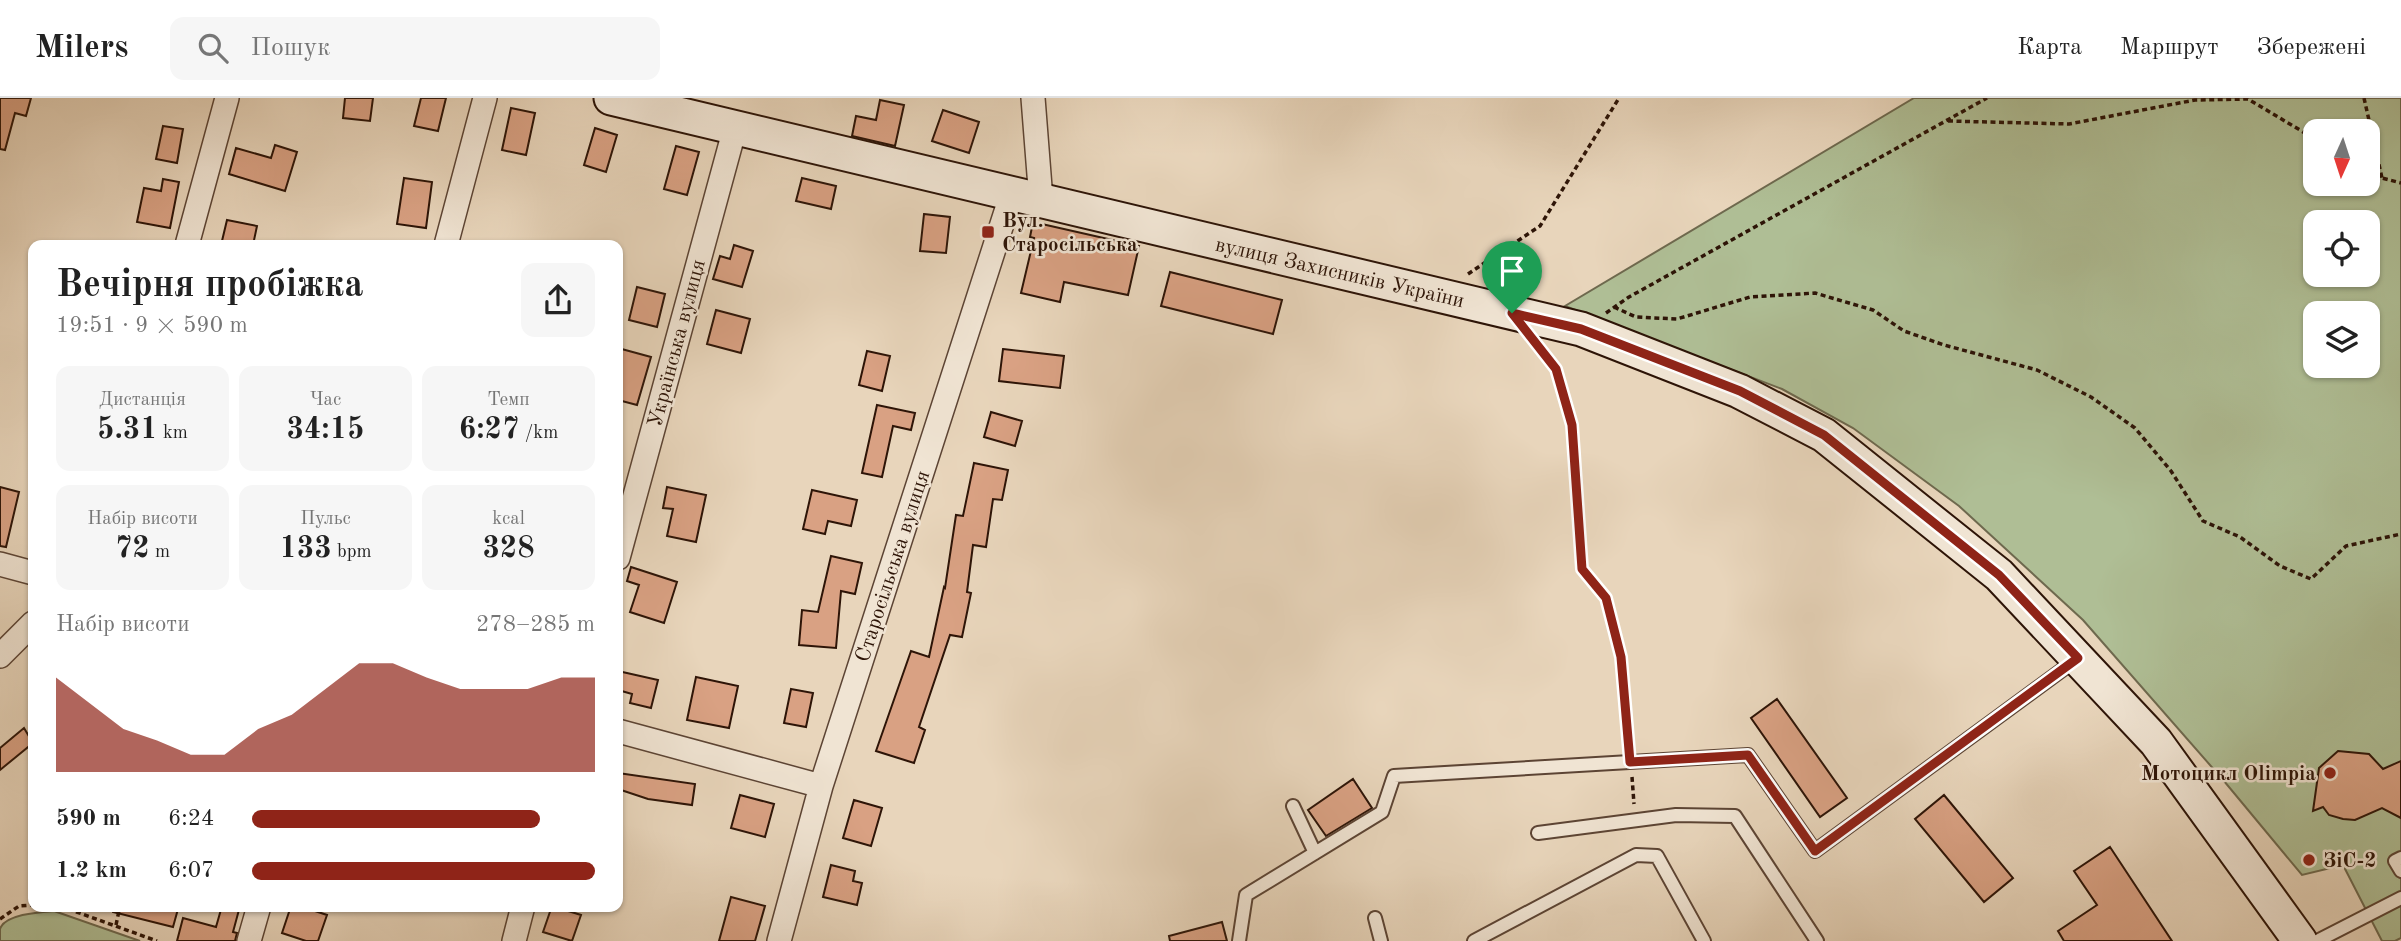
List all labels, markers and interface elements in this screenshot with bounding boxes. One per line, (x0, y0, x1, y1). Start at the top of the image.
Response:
search box (170, 17, 660, 80)
icon: search (194, 29, 232, 67)
text: Milers (35, 32, 128, 65)
text: Пошук (250, 35, 330, 61)
text: Карта (2017, 36, 2082, 60)
text: Маршрут (2120, 36, 2219, 60)
text: Збережені (2257, 36, 2366, 60)
north arrow (2303, 119, 2380, 196)
map controls (2303, 119, 2380, 378)
button: locate (2303, 210, 2380, 287)
place label: Вул. Старосільська (1002, 211, 1138, 256)
marker: Вул. Старосільська (980, 224, 996, 240)
street label: вулиця Захисників України (1213, 235, 1466, 312)
pin (1482, 241, 1542, 313)
icon: arrive (1493, 252, 1531, 290)
street label: Українська вулиця (645, 257, 710, 429)
button: share (521, 263, 595, 337)
text: Вечірня пробіжка (56, 267, 364, 305)
button: layers (2303, 301, 2380, 378)
text: 19:51 · 9 × 590 m (56, 314, 248, 337)
text: Дистанція (99, 391, 186, 410)
text: Час (310, 391, 341, 410)
text: Темп (487, 391, 530, 410)
text: 5.31 (97, 415, 158, 445)
text: 34:15 (287, 415, 365, 445)
text: 6:27 (459, 415, 519, 445)
text: km (158, 424, 188, 443)
text: /km (519, 424, 558, 443)
street label: Старосільська вулиця (853, 468, 934, 665)
text: Набір висоти (87, 510, 198, 529)
text: Пульс (300, 510, 351, 529)
text: kcal (492, 510, 525, 529)
text: 72 (115, 534, 150, 564)
text: 133 (279, 534, 332, 564)
text: 328 (482, 534, 535, 564)
text: m (150, 543, 170, 562)
text: bpm (332, 543, 372, 562)
text: Набір висоти (56, 613, 190, 636)
text: 278–285 m (476, 613, 595, 636)
place label: Мотоцикл Olimpia (2141, 764, 2316, 785)
marker: Мотоцикл Olimpia (2322, 765, 2338, 781)
text: 590 m (56, 807, 121, 830)
text: 6:24 (168, 807, 214, 830)
place label: ЗіС-2 (2323, 851, 2376, 872)
marker: ЗіС-2 (2301, 852, 2317, 868)
text: 1.2 km (56, 859, 127, 882)
text: 6:07 (168, 859, 214, 882)

